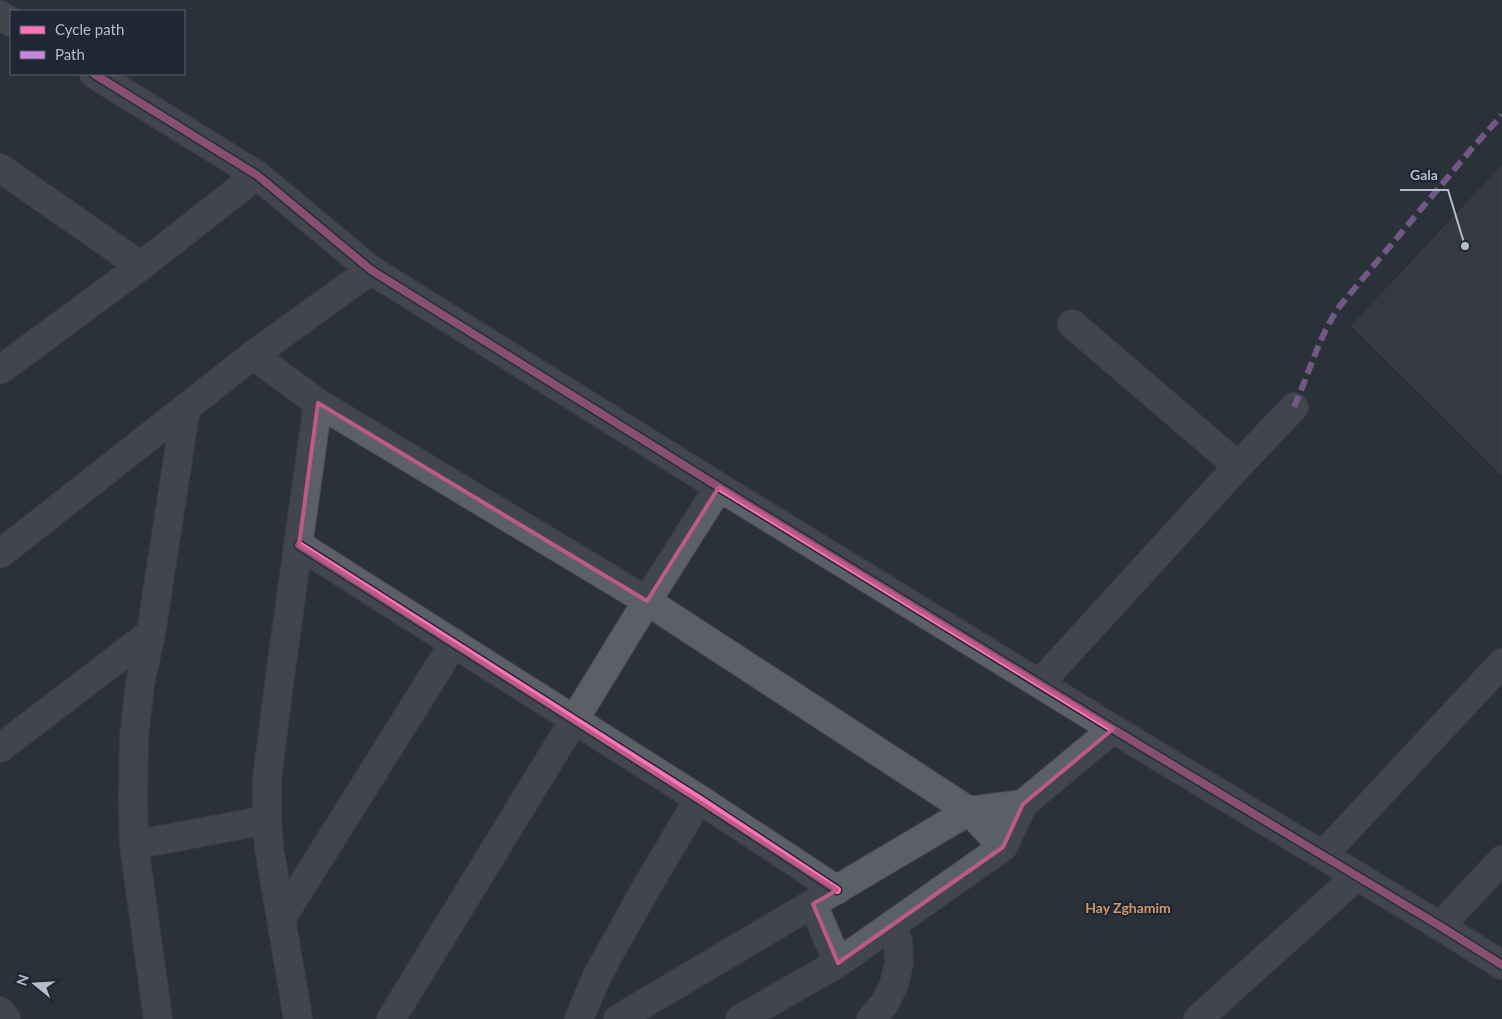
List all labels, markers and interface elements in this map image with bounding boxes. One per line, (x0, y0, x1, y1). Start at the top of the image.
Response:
legend (10, 10, 185, 75)
text: Cycle path (55, 20, 124, 38)
text: Path (55, 45, 85, 63)
callout: Gala (1400, 161, 1448, 190)
text: Gala (1410, 166, 1438, 183)
district label: Hay Zghamim (1085, 899, 1171, 916)
north arrow (10, 959, 60, 1009)
text: N (12, 972, 32, 988)

